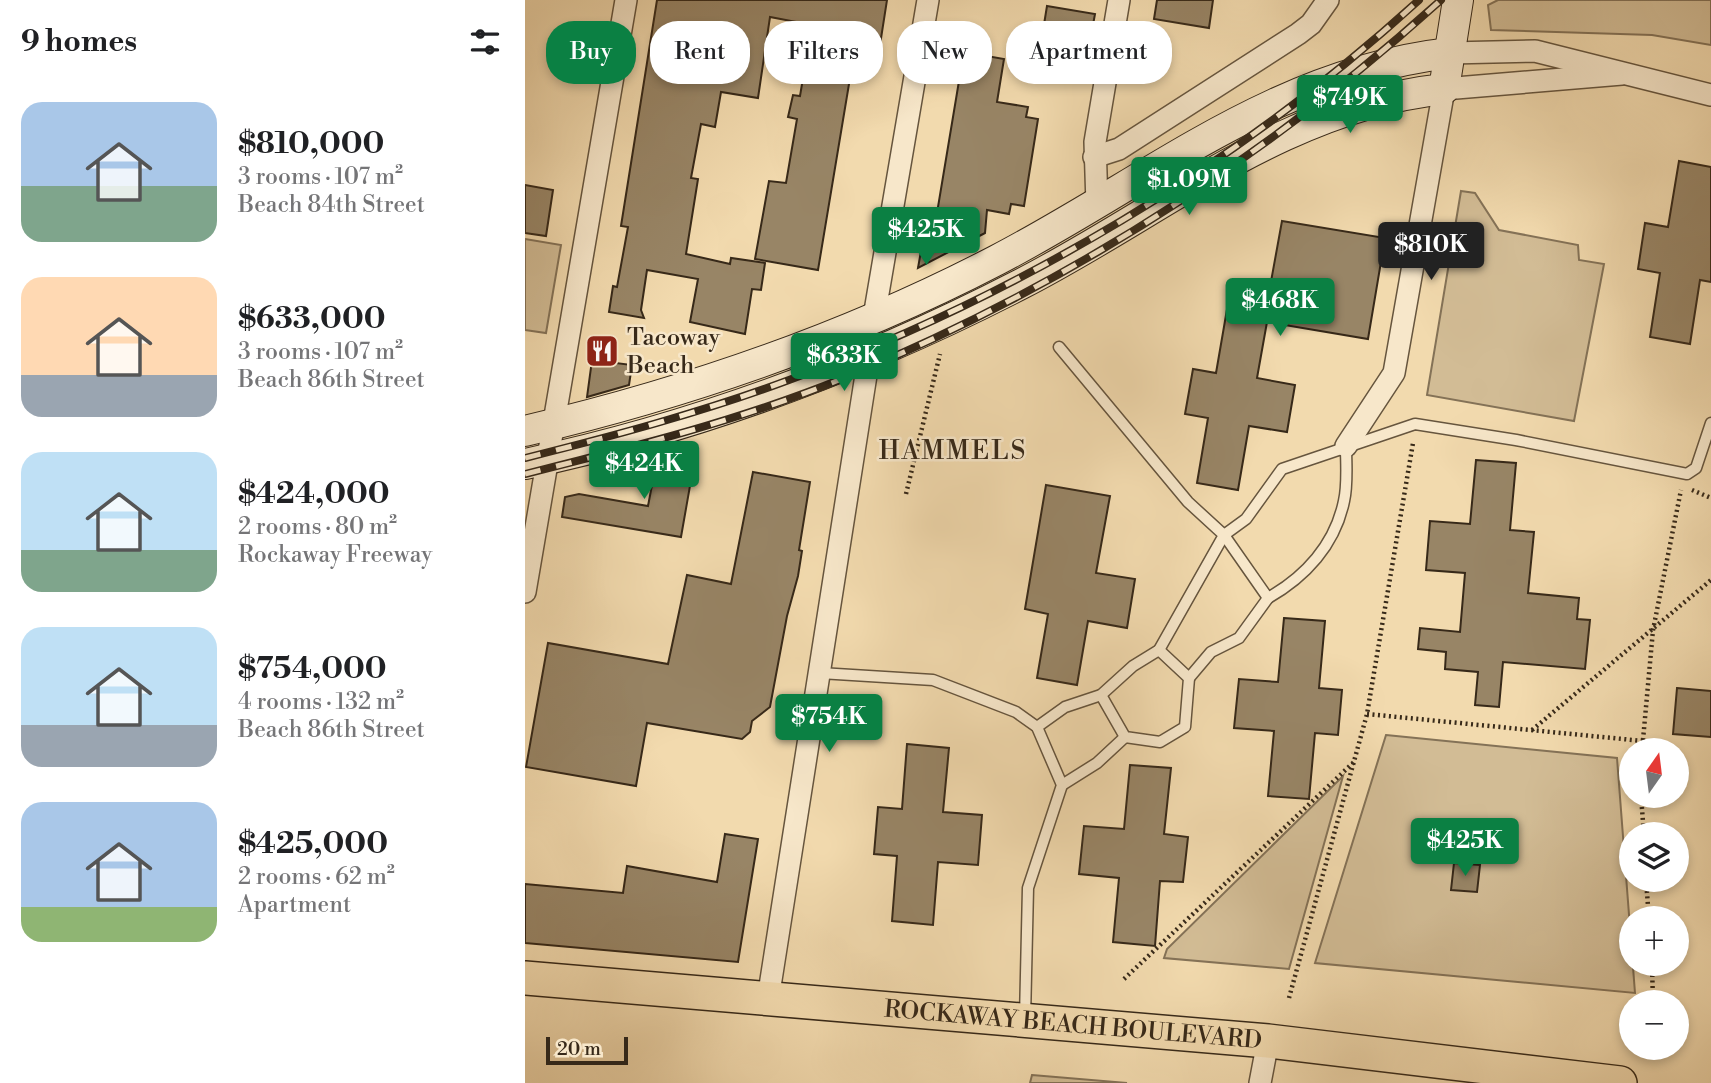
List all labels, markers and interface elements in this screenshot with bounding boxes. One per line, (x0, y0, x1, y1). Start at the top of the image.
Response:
chip: Buy (546, 21, 636, 84)
chip: Rent (650, 21, 750, 84)
chip: Filters (764, 21, 883, 84)
chip: New (897, 21, 992, 84)
chip: Apartment (1006, 21, 1172, 84)
text: 9 homes (21, 23, 137, 61)
icon: filters (466, 23, 504, 61)
pin: $749K (1301, 76, 1399, 135)
text: $749K (1313, 84, 1387, 112)
text: $810,000 (238, 125, 384, 163)
icon: home (77, 130, 161, 214)
pin: $1.09M (1132, 158, 1246, 217)
text: 3 rooms · 107 m² (238, 163, 403, 191)
text: $1.09M (1147, 166, 1231, 194)
text: Beach 84th Street (238, 191, 425, 219)
pin: $425K (877, 208, 975, 267)
text: $425K (888, 216, 964, 244)
pin: $810K (1382, 222, 1480, 282)
text: $810K (1394, 231, 1468, 259)
pin: $468K (1231, 278, 1329, 338)
text: $468K (1242, 287, 1318, 315)
text: $633,000 (238, 300, 386, 338)
icon: home (77, 305, 161, 389)
place label: Tacoway Beach (626, 323, 720, 381)
restaurant icon: Tacoway Beach (583, 332, 621, 370)
pin: $633K (795, 334, 893, 393)
text: 3 rooms · 107 m² (238, 338, 403, 366)
text: $633K (807, 342, 881, 370)
text: Beach 86th Street (238, 366, 425, 394)
district label: HAMMELS (879, 435, 1027, 467)
pin: $424K (595, 442, 693, 501)
text: $424K (605, 450, 683, 478)
text: $424,000 (238, 475, 390, 513)
icon: home (77, 480, 161, 564)
text: 2 rooms · 80 m² (238, 513, 397, 541)
text: Rockaway Freeway (238, 541, 432, 569)
text: $754,000 (238, 650, 387, 688)
icon: home (77, 655, 161, 739)
text: 4 rooms · 132 m² (238, 688, 404, 716)
pin: $754K (780, 694, 878, 754)
text: $754K (791, 703, 867, 731)
text: Beach 86th Street (238, 716, 425, 744)
north arrow (1619, 738, 1689, 808)
map controls (1619, 738, 1689, 1060)
pin: $425K (1416, 818, 1514, 878)
button: layers (1619, 822, 1689, 892)
text: $425,000 (238, 825, 388, 863)
text: $425K (1427, 827, 1503, 855)
icon: home (77, 830, 161, 914)
text: 2 rooms · 62 m² (238, 863, 395, 891)
text: Apartment (238, 891, 351, 919)
button: + (1619, 906, 1689, 976)
button: − (1619, 990, 1689, 1060)
street label: ROCKAWAY BEACH BOULEVARD (883, 994, 1263, 1056)
scale bar (546, 1034, 628, 1066)
text: 20 m (557, 1037, 601, 1061)

